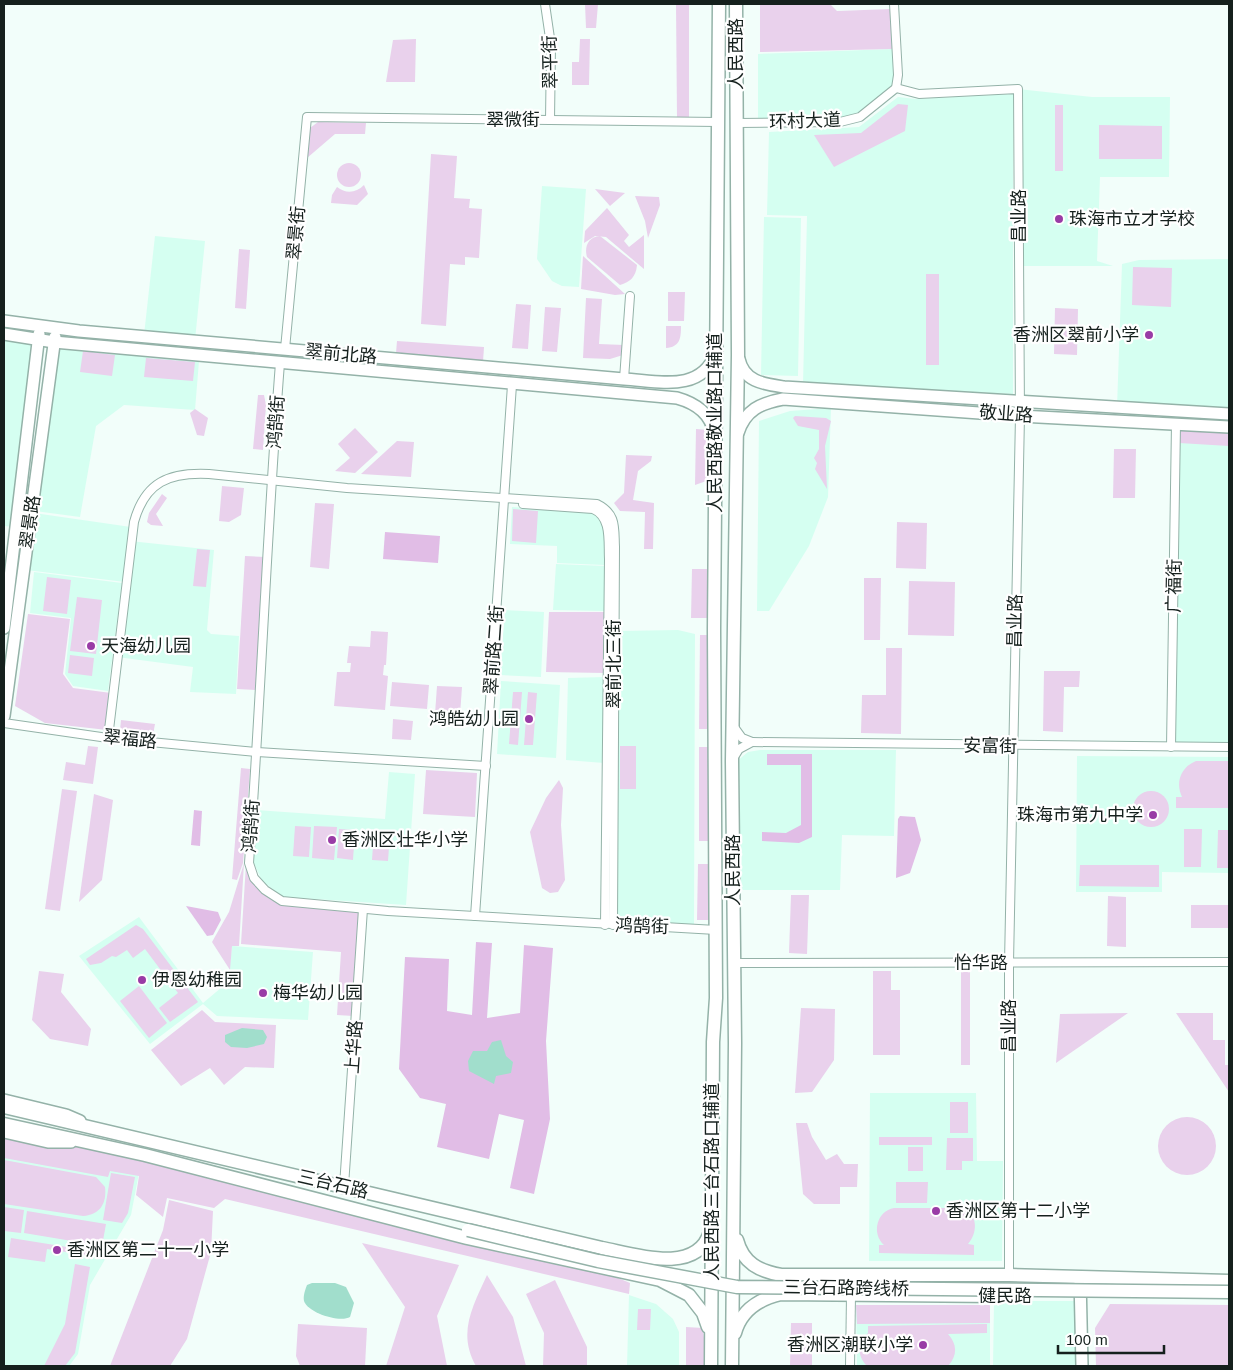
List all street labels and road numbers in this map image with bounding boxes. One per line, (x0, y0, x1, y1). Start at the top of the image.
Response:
street label: 人民西路 (726, 18, 746, 90)
street label: 翠平街 (540, 35, 560, 89)
street label: 翠微街 (486, 110, 540, 130)
street label: 环村大道 (769, 110, 841, 132)
street label: 昌业路 (1009, 189, 1029, 243)
street label: 翠景街 (284, 205, 308, 261)
street label: 人民西路敬业路口辅道 (705, 333, 725, 513)
street label: 翠前北路 (304, 341, 378, 367)
street label: 鸿鹄街 (264, 394, 288, 450)
street label: 敬业路 (978, 402, 1034, 426)
street label: 翠景路 (16, 494, 44, 550)
street label: 广福街 (1164, 559, 1184, 613)
street label: 昌业路 (1005, 594, 1025, 648)
street label: 翠前路二街 (481, 604, 507, 696)
street label: 翠前北三街 (604, 619, 624, 709)
street label: 翠福路 (102, 726, 158, 752)
street label: 安富街 (963, 736, 1017, 756)
street label: 鸿鹄街 (239, 798, 263, 854)
street label: 人民西路 (723, 834, 743, 906)
street label: 鸿鹄街 (615, 915, 669, 937)
street label: 怡华路 (954, 953, 1008, 973)
street label: 昌业路 (999, 999, 1019, 1053)
street label: 上华路 (342, 1019, 366, 1075)
street label: 人民西路三台石路口辅道 (702, 1083, 722, 1281)
street label: 三台石路 (296, 1166, 370, 1202)
street label: 三台石路跨线桥 (783, 1277, 909, 1299)
street label: 健民路 (978, 1286, 1032, 1306)

